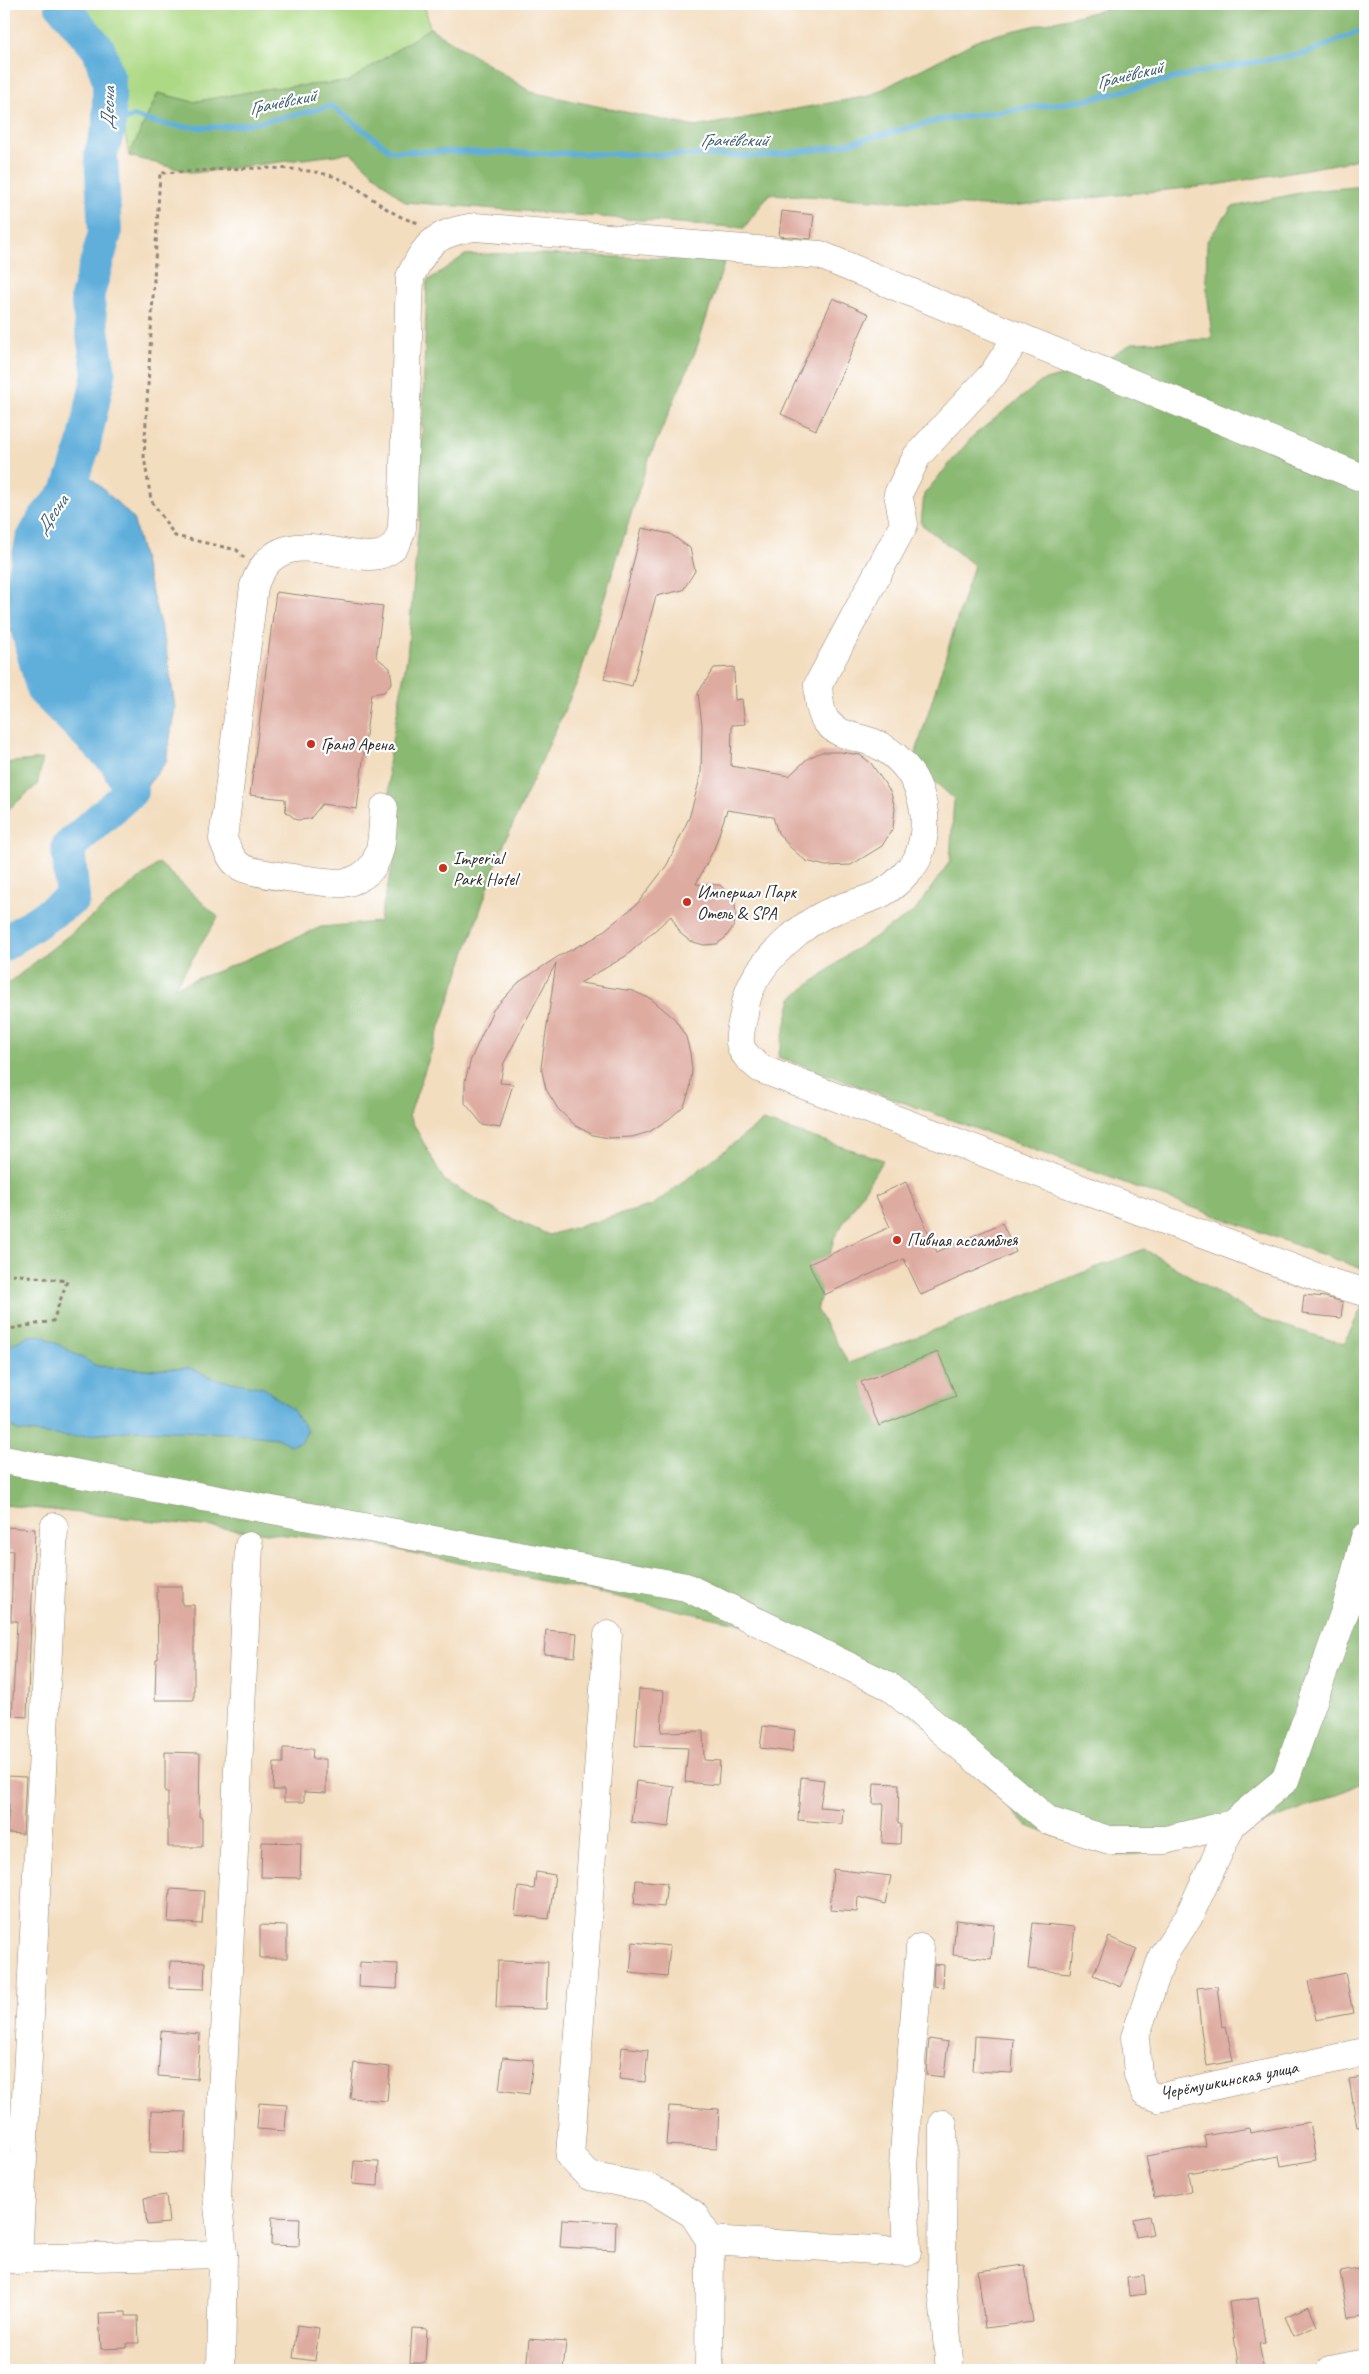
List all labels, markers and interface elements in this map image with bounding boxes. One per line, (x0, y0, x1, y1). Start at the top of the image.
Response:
water label: Грачёвский (1094, 54, 1169, 95)
water label: Грачёвский (247, 82, 322, 121)
water label: Десна (95, 84, 121, 130)
water label: Грачёвский (700, 128, 772, 152)
water label: Десна (29, 489, 75, 539)
place label: Гранд Арена (321, 733, 396, 755)
marker: Гранд Арена (305, 738, 317, 750)
place label: Imperial Park Hotel (453, 847, 520, 890)
marker: Imperial Park Hotel (437, 862, 449, 874)
place label: Империал Парк Отель & SPA (697, 881, 798, 924)
marker: Империал Парк Отель & SPA (681, 896, 693, 908)
place label: Пивная ассамблея (907, 1229, 1019, 1251)
marker: Пивная ассамблея (891, 1234, 903, 1246)
street label: Черёмушкинская улица (1158, 2056, 1301, 2104)

